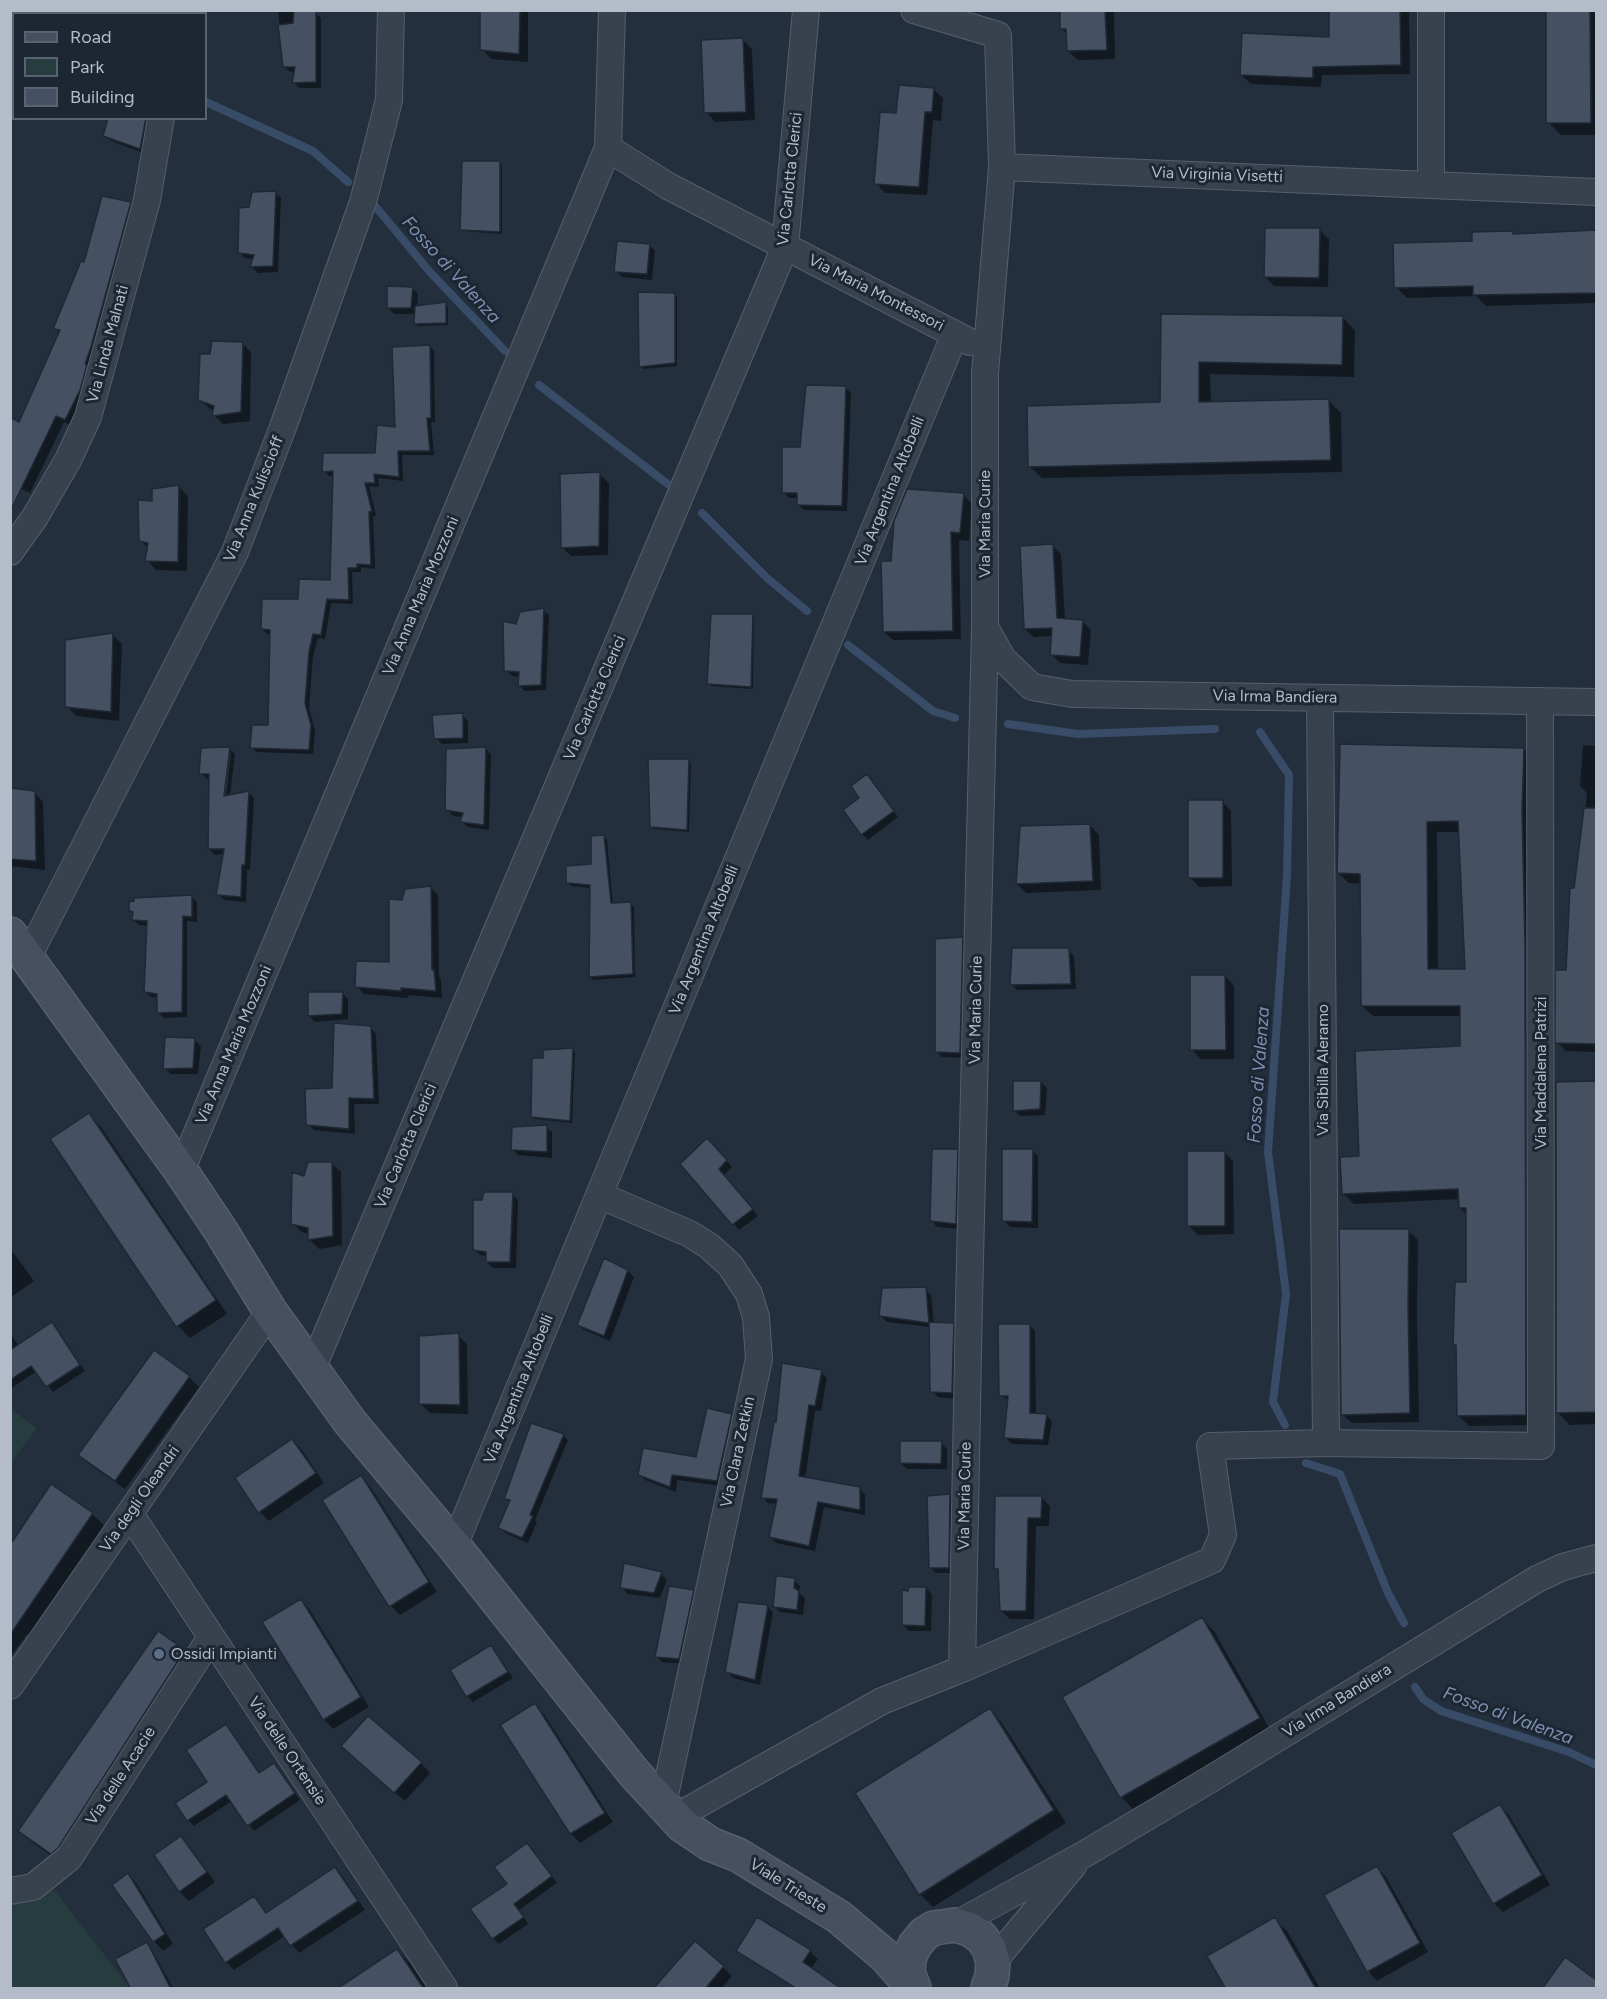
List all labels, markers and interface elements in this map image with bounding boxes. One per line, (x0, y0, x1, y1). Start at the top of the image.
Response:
legend (12, 12, 207, 120)
text: Road (70, 26, 111, 48)
text: Park (70, 56, 104, 78)
text: Building (70, 86, 135, 108)
street label: Via Carlotta Clerici (773, 111, 807, 247)
street label: Via Virginia Visetti (1151, 163, 1283, 187)
water label: Fosso di Valenza (397, 212, 505, 328)
street label: Via Maria Montessori (805, 250, 947, 336)
street label: Via Linda Malnati (83, 283, 133, 405)
street label: Via Argentina Altobelli (851, 413, 929, 569)
street label: Via Anna Kuliscioff (220, 433, 288, 565)
street label: Via Maria Curie (975, 470, 995, 578)
street label: Via Anna Maria Mozzoni (379, 514, 463, 678)
street label: Via Carlotta Clerici (560, 632, 630, 764)
street label: Via Irma Bandiera (1213, 686, 1337, 708)
street label: Via Argentina Altobelli (665, 862, 743, 1018)
street label: Via Maria Curie (965, 956, 987, 1064)
street label: Via Anna Maria Mozzoni (192, 963, 276, 1127)
street label: Via Maddalena Patrizi (1531, 997, 1551, 1149)
street label: Via Sibilla Aleramo (1313, 1004, 1333, 1136)
water label: Fosso di Valenza (1243, 1006, 1275, 1144)
street label: Via Carlotta Clerici (371, 1080, 441, 1212)
street label: Via Argentina Altobelli (480, 1311, 558, 1467)
street label: Via Clara Zetkin (717, 1395, 759, 1509)
street label: Via degli Oleandri (96, 1442, 184, 1556)
street label: Via Maria Curie (954, 1442, 976, 1550)
place label: Ossidi Impianti (171, 1644, 277, 1664)
marker: Ossidi Impianti (152, 1647, 166, 1661)
street label: Via Irma Bandiera (1279, 1660, 1395, 1742)
water label: Fosso di Valenza (1440, 1682, 1576, 1750)
street label: Via delle Ortensie (244, 1693, 330, 1809)
street label: Via delle Acacie (82, 1723, 160, 1829)
street label: Viale Trieste (746, 1855, 830, 1917)

